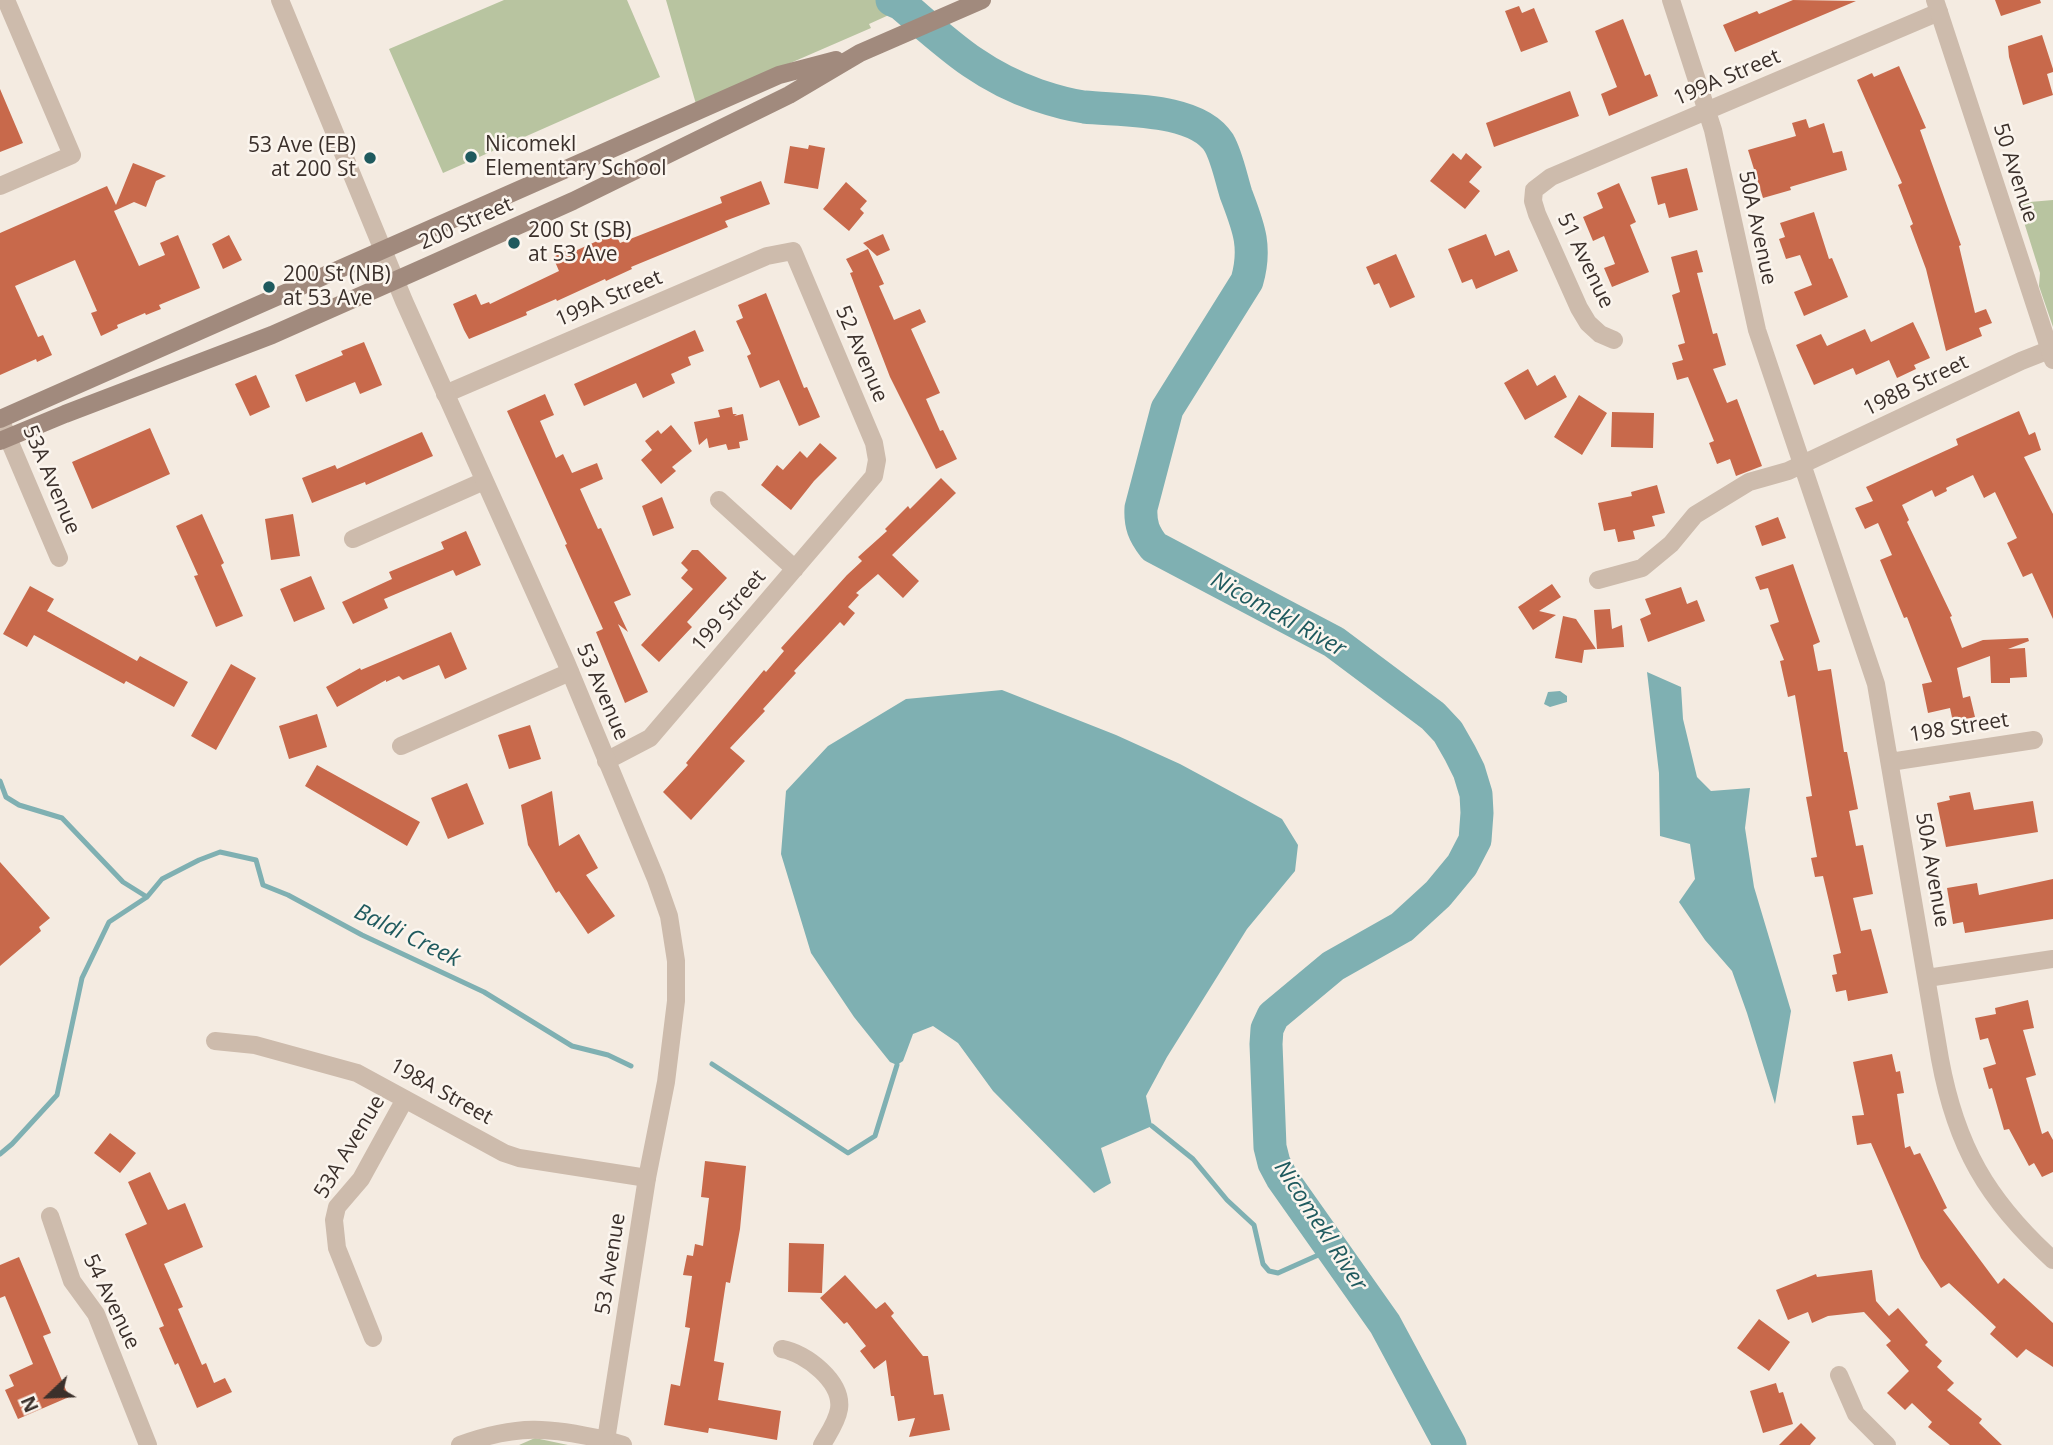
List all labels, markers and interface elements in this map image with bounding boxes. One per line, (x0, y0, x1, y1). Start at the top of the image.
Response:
street label: 199A Street (1670, 44, 1784, 112)
street label: 50 Avenue (1987, 120, 2043, 226)
place label: Nicomekl Elementary School (485, 132, 667, 182)
place label: 53 Ave (EB) at 200 St (248, 133, 356, 183)
marker: Nicomekl Elementary School (463, 149, 479, 165)
marker: 53 Ave (EB) at 200 St (362, 150, 378, 166)
street label: 50A Avenue (1733, 169, 1781, 287)
street label: 200 Street (415, 192, 517, 256)
street label: 51 Avenue (1551, 209, 1619, 313)
place label: 200 St (SB) at 53 Ave (528, 218, 631, 268)
marker: 200 St (SB) at 53 Ave (506, 235, 522, 251)
place label: 200 St (NB) at 53 Ave (283, 262, 391, 312)
street label: 199A Street (552, 265, 666, 333)
marker: 200 St (NB) at 53 Ave (261, 279, 277, 295)
street label: 52 Avenue (829, 302, 893, 406)
street label: 198B Street (1859, 350, 1973, 422)
street label: 53A Avenue (17, 422, 85, 538)
street label: 199 Street (687, 565, 771, 657)
water label: Nicomekl River (1206, 567, 1350, 663)
street label: 53 Avenue (570, 640, 634, 744)
street label: 198 Street (1908, 708, 2010, 748)
street label: 50A Avenue (1910, 811, 1954, 929)
water label: Baldi Creek (350, 899, 464, 973)
street label: 198A Street (385, 1053, 497, 1131)
street label: 53A Avenue (309, 1091, 391, 1203)
water label: Nicomekl River (1268, 1156, 1372, 1296)
street label: 53 Avenue (591, 1211, 631, 1317)
street label: 54 Avenue (77, 1250, 145, 1354)
north arrow (14, 1361, 84, 1431)
text: N (15, 1392, 45, 1416)

